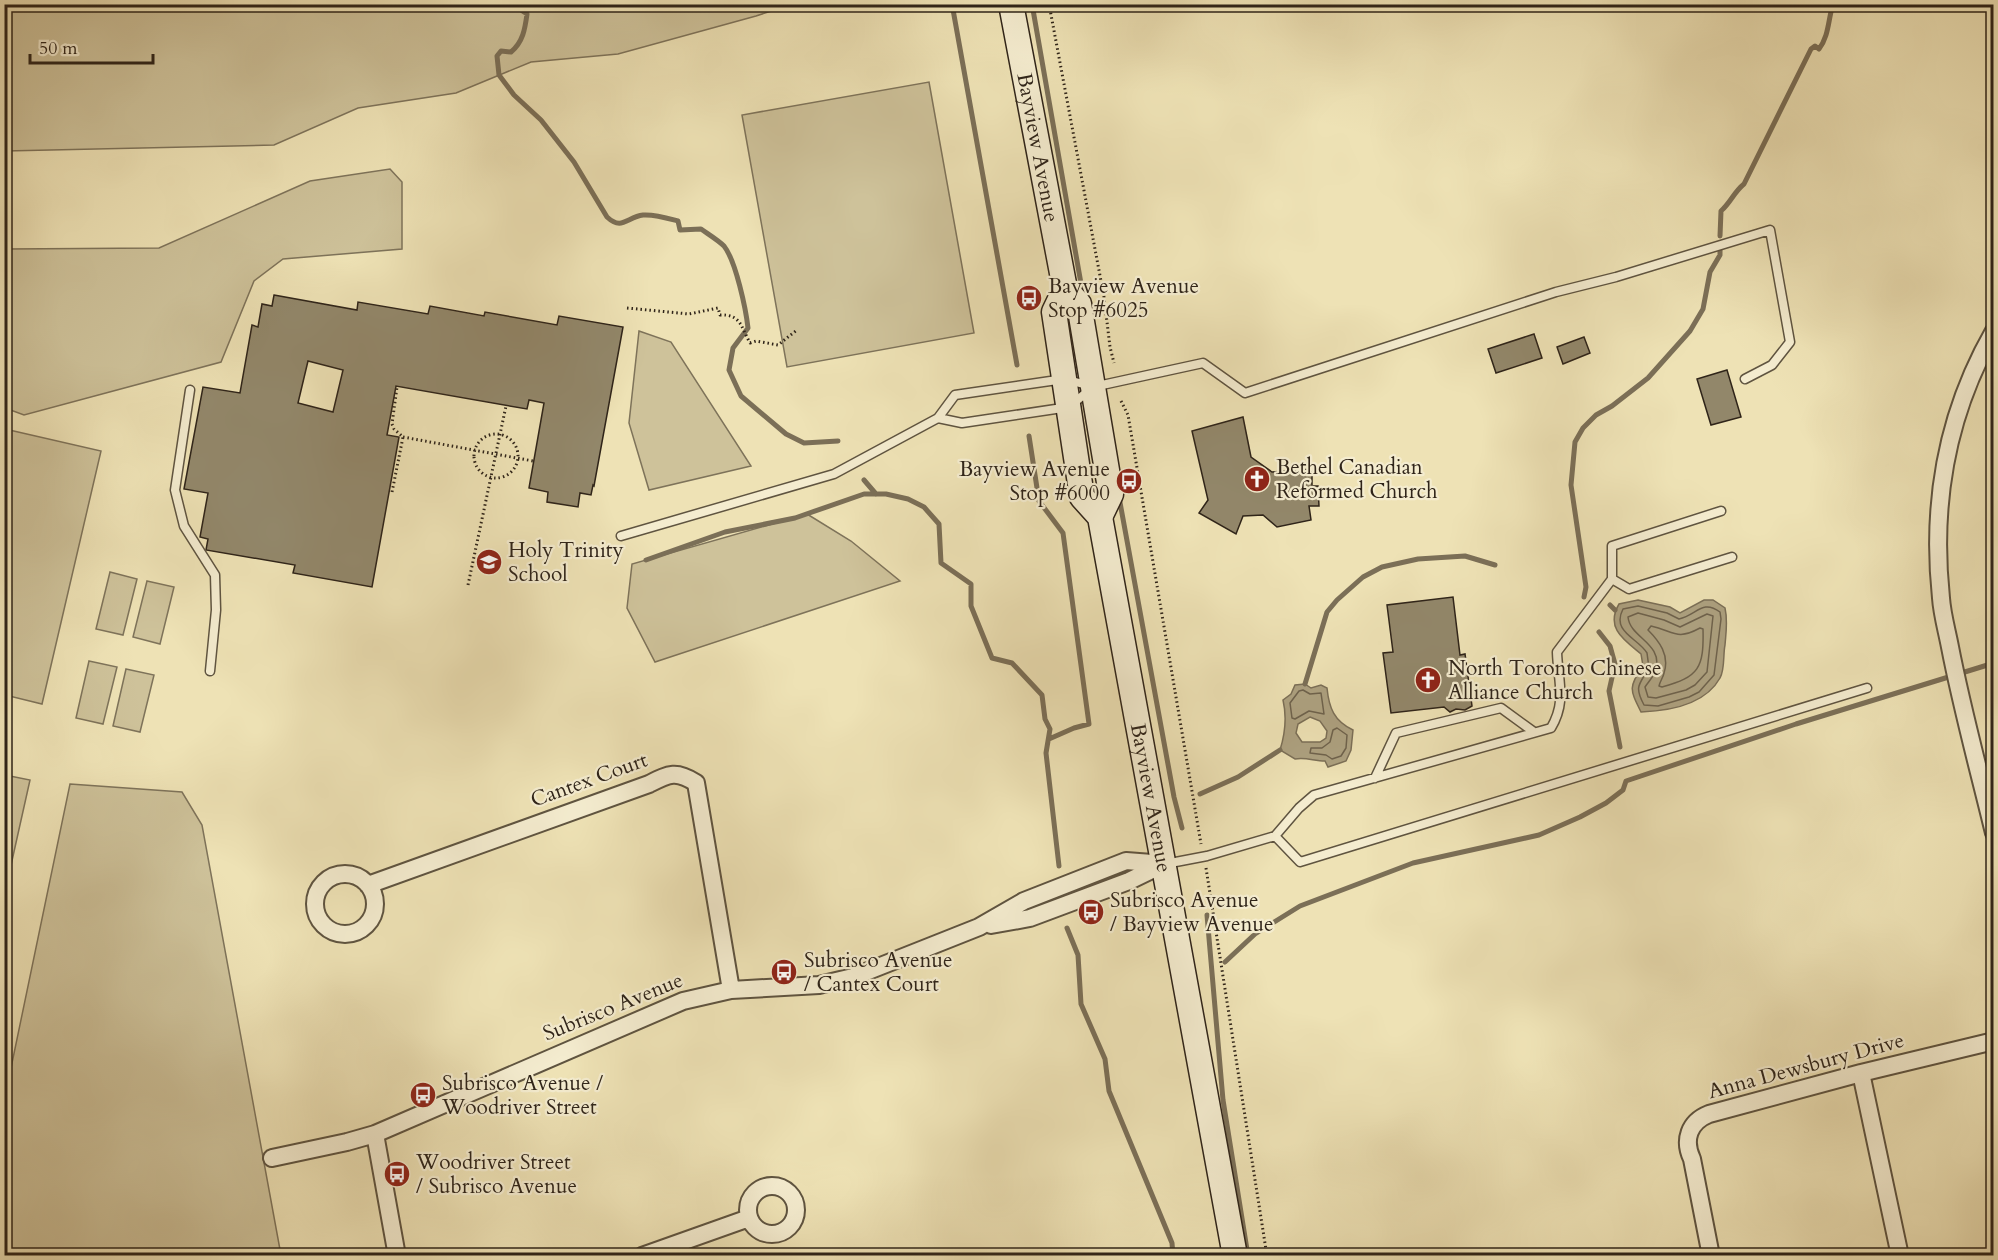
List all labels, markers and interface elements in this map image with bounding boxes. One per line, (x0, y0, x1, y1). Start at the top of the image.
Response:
scale bar (30, 27, 153, 65)
text: 50 m (39, 36, 78, 61)
street label: Bayview Avenue (1010, 70, 1066, 224)
place label: Bayview Avenue Stop #6025 (1048, 272, 1199, 325)
bus stop icon: Bayview Avenue Stop #6025 (1014, 283, 1044, 313)
place label: Bethel Canadian Reformed Church (1276, 453, 1438, 506)
place label: Bayview Avenue Stop #6000 (959, 455, 1110, 508)
church icon: Bethel Canadian Reformed Church (1242, 464, 1272, 494)
bus stop icon: Bayview Avenue Stop #6000 (1114, 466, 1144, 496)
place label: Holy Trinity School (508, 536, 624, 589)
school or university icon: Holy Trinity School (474, 547, 504, 577)
place label: North Toronto Chinese Alliance Church (1448, 654, 1662, 707)
church icon: North Toronto Chinese Alliance Church (1413, 665, 1443, 695)
street label: Bayview Avenue (1123, 721, 1179, 875)
street label: Cantex Court (526, 745, 652, 815)
place label: Subrisco Avenue / Bayview Avenue (1110, 886, 1274, 939)
bus stop icon: Subrisco Avenue / Bayview Avenue (1076, 897, 1106, 927)
place label: Subrisco Avenue / Cantex Court (804, 946, 953, 999)
bus stop icon: Subrisco Avenue / Cantex Court (769, 957, 799, 987)
street label: Subrisco Avenue (539, 966, 687, 1048)
street label: Anna Dewsbury Drive (1705, 1026, 1907, 1106)
place label: Subrisco Avenue / Woodriver Street (441, 1069, 603, 1122)
bus stop icon: Subrisco Avenue / Woodriver Street (408, 1080, 438, 1110)
place label: Woodriver Street / Subrisco Avenue (415, 1148, 577, 1201)
bus stop icon: Woodriver Street / Subrisco Avenue (382, 1159, 412, 1189)

